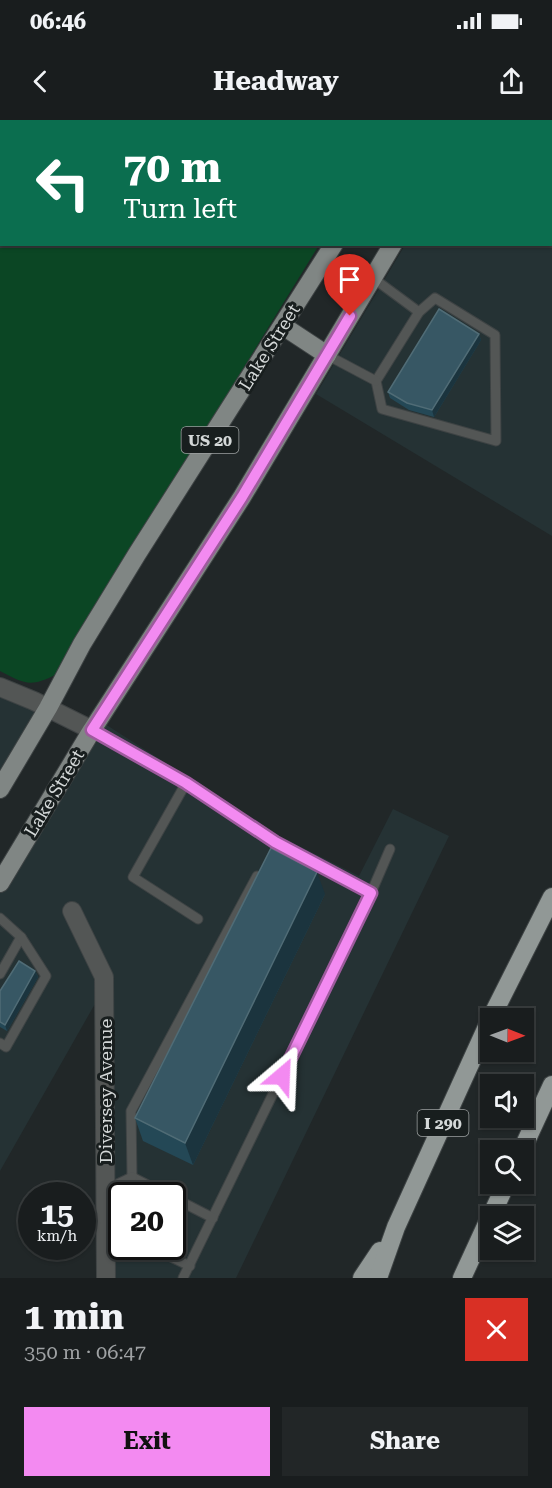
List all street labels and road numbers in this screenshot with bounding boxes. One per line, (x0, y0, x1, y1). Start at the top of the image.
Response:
street label: Lake Street (234, 300, 304, 394)
road number: US 20 (182, 427, 238, 453)
street label: Lake Street (20, 745, 88, 840)
street label: Diversey Avenue (95, 1018, 116, 1163)
road number: I 290 (418, 1110, 468, 1136)

